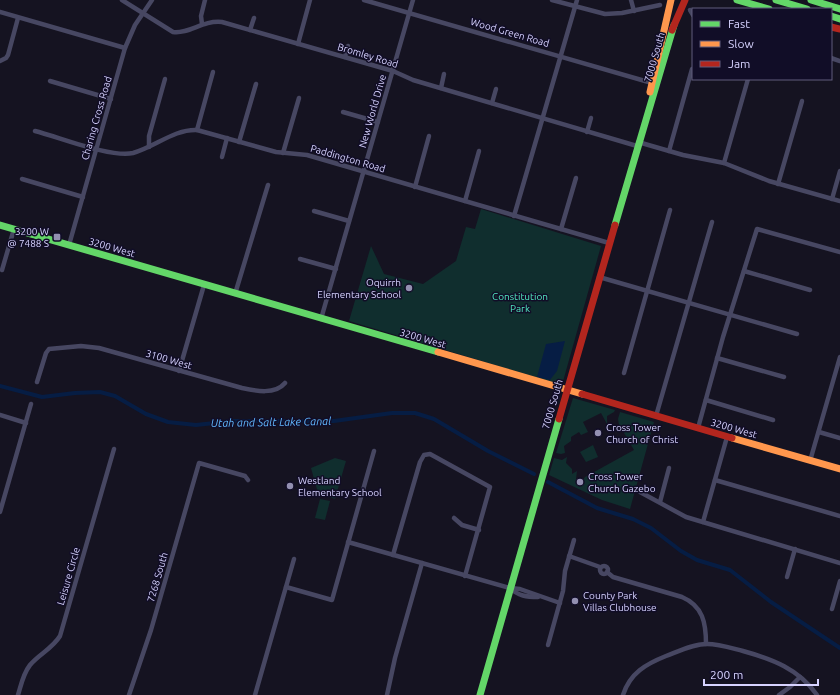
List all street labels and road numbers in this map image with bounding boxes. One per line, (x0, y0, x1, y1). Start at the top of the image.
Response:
street label: Wood Green Road (469, 16, 551, 49)
street label: 7000 South (642, 31, 667, 83)
street label: Bromley Road (336, 41, 400, 70)
street label: New World Drive (357, 73, 388, 149)
street label: Charing Cross Road (79, 75, 114, 161)
street label: Paddington Road (309, 143, 387, 174)
street label: 3200 West (87, 236, 136, 259)
street label: 3200 West (398, 327, 447, 350)
street label: 3100 West (144, 348, 193, 371)
street label: 7000 South (540, 378, 565, 430)
street label: 3200 West (709, 417, 758, 440)
street label: Leisure Circle (55, 546, 82, 606)
street label: 7268 South (145, 551, 170, 603)

